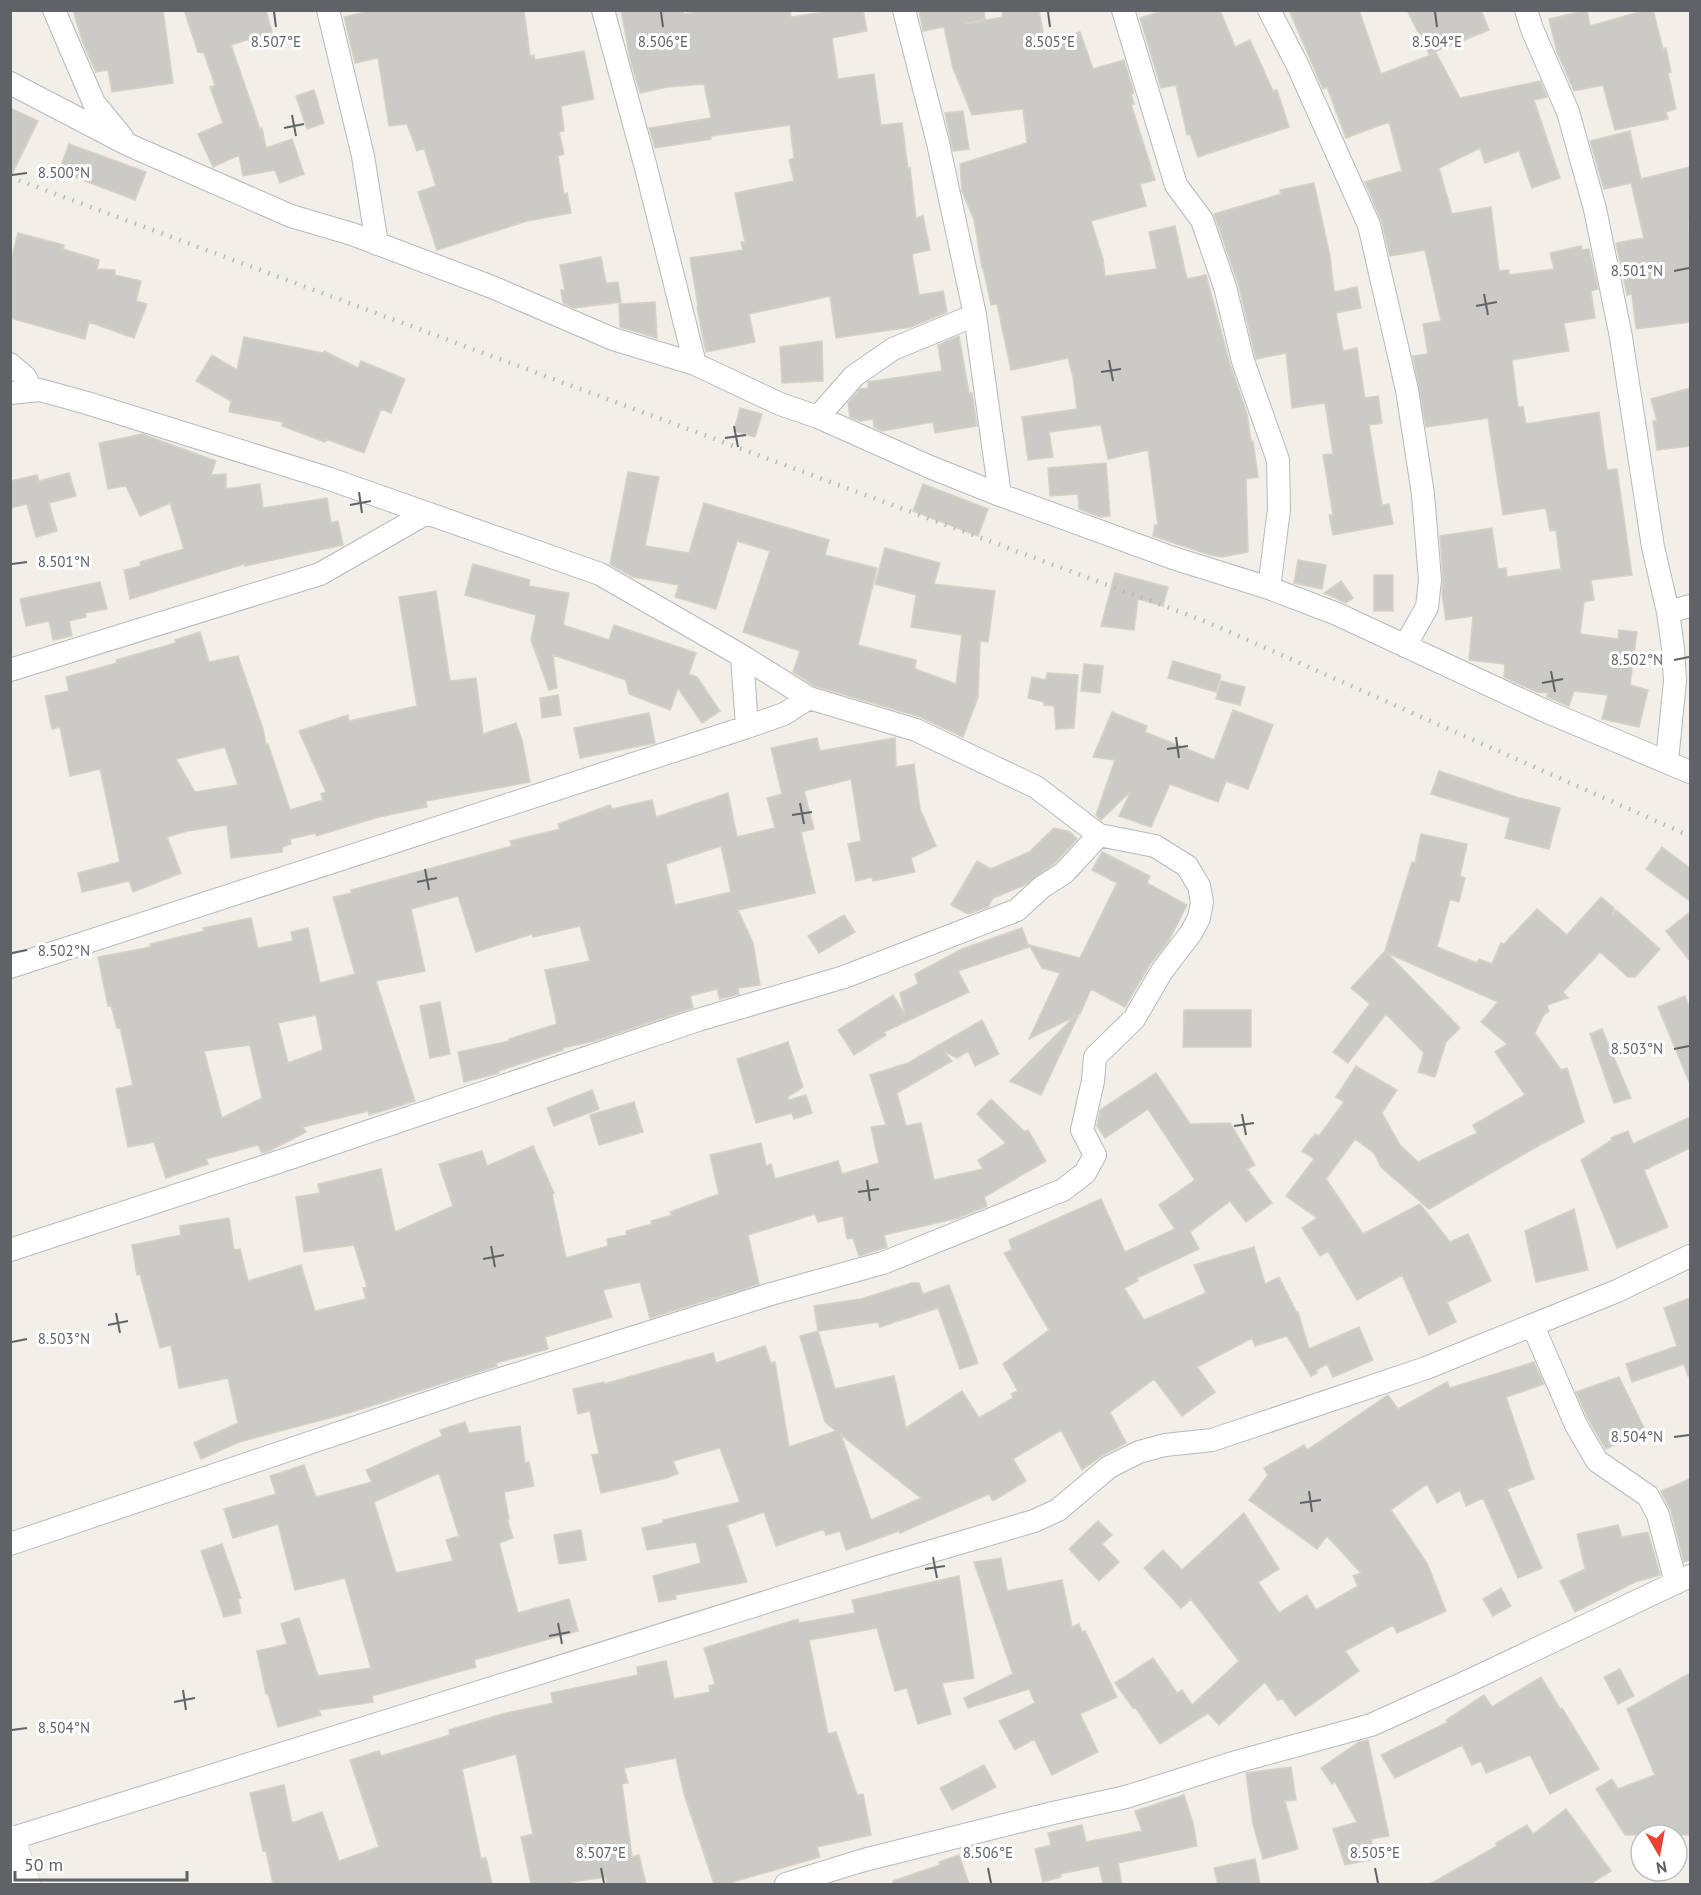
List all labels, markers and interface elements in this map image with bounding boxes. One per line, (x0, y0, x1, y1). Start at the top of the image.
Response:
text: 8.507°E (251, 32, 301, 51)
text: 8.506°E (638, 32, 688, 51)
text: 8.505°E (1025, 32, 1075, 51)
text: 8.504°E (1412, 32, 1462, 51)
text: 8.500°N (38, 163, 90, 182)
text: 8.501°N (1611, 261, 1663, 280)
text: 8.501°N (38, 552, 90, 571)
text: 8.502°N (1611, 650, 1663, 669)
text: 8.502°N (38, 941, 90, 960)
text: 8.503°N (1611, 1039, 1663, 1058)
text: 8.503°N (38, 1329, 90, 1348)
text: 8.504°N (1611, 1427, 1663, 1446)
text: 8.504°N (38, 1718, 90, 1737)
north arrow (1629, 1823, 1689, 1883)
text: 8.507°E (576, 1843, 626, 1862)
text: 8.506°E (963, 1843, 1013, 1862)
text: 8.505°E (1350, 1843, 1400, 1862)
scale bar (15, 1844, 188, 1882)
text: 50 m (24, 1853, 63, 1876)
text: N (1655, 1857, 1669, 1879)

